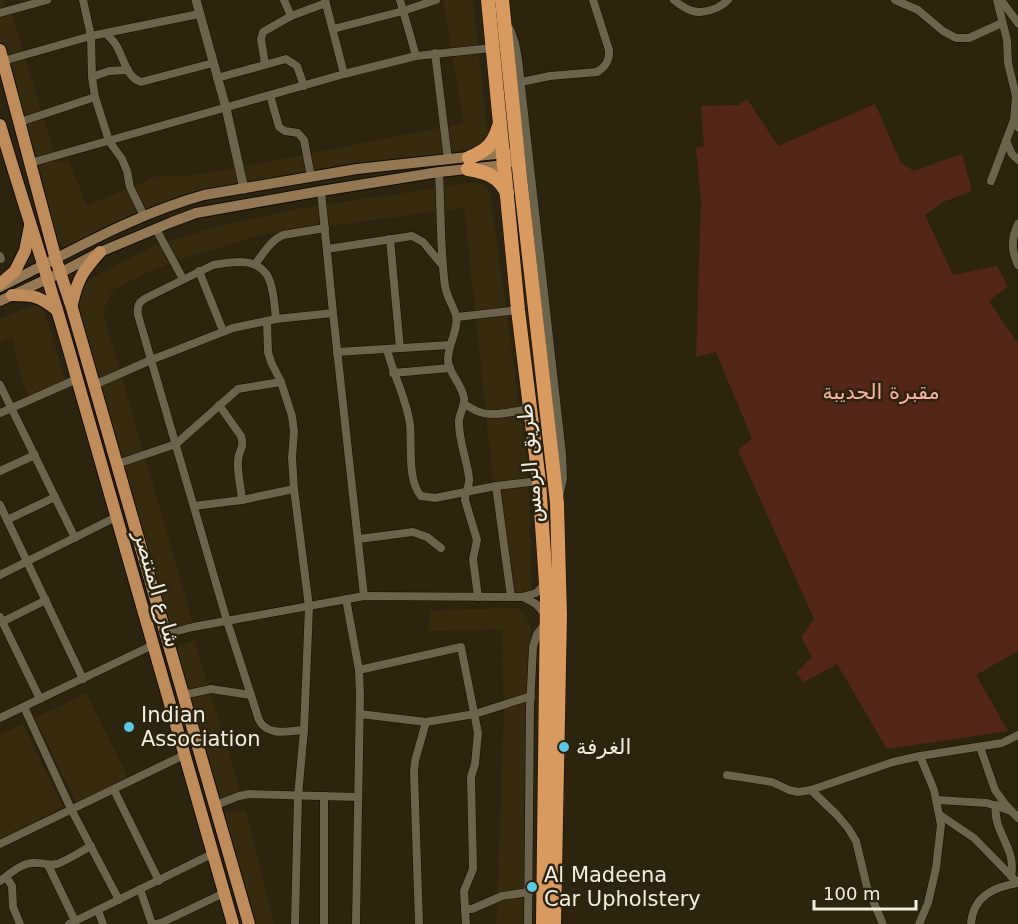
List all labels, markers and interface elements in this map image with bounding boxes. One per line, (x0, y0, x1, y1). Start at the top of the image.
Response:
park label: مقبرة الحديبة (822, 380, 940, 404)
street label: طريق الرمس (513, 402, 547, 524)
street label: شارع المنتصر (129, 527, 185, 650)
place label: Indian Association (141, 703, 261, 751)
marker: Indian Association (122, 720, 136, 734)
place label: الغرفة (576, 735, 631, 759)
marker: الغرفة (557, 740, 571, 754)
place label: Al Madeena Car Upholstery (544, 863, 701, 911)
scale bar (814, 873, 916, 911)
marker: Al Madeena Car Upholstery (525, 880, 539, 894)
text: 100 m (823, 883, 881, 904)

